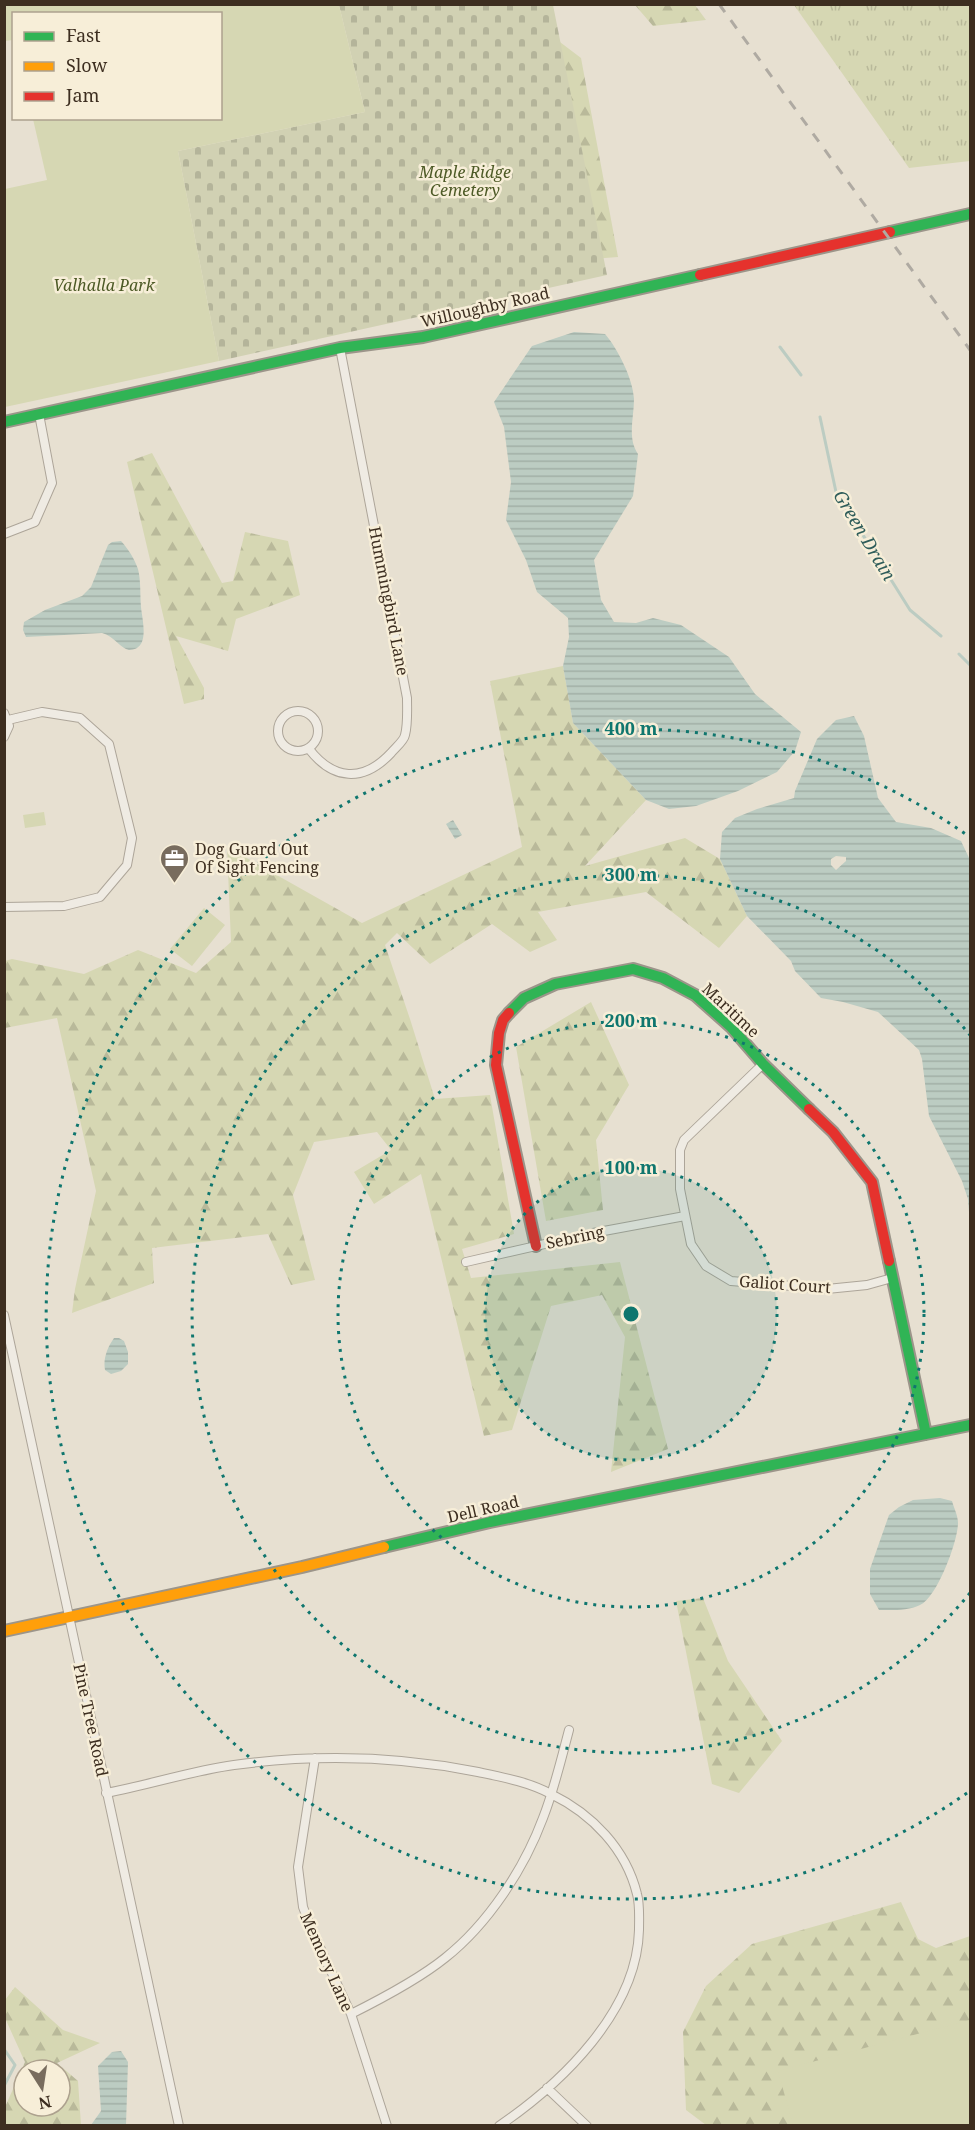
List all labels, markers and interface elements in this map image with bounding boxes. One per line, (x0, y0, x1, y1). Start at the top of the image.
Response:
legend (12, 12, 222, 120)
text: Fast (66, 23, 101, 47)
text: Slow (66, 53, 108, 77)
text: Jam (65, 83, 100, 107)
park label: Maple Ridge Cemetery (418, 161, 511, 201)
park label: Valhalla Park (53, 274, 156, 296)
street label: Willoughby Road (419, 281, 552, 332)
water label: Green Drain (828, 485, 902, 585)
street label: Hummingbird Lane (364, 525, 414, 677)
text: 400 m (605, 716, 658, 740)
place label: Dog Guard Out Of Sight Fencing (195, 838, 319, 878)
office icon: Dog Guard Out Of Sight Fencing (158, 842, 190, 884)
text: 300 m (605, 862, 658, 886)
street label: Maritime (697, 978, 765, 1042)
text: 200 m (605, 1008, 658, 1032)
text: 100 m (605, 1155, 658, 1179)
street label: Sebring (544, 1220, 606, 1254)
street label: Galiot Court (738, 1270, 832, 1298)
centre of rings (621, 1304, 641, 1324)
street label: Dell Road (445, 1490, 521, 1528)
street label: Pine Tree Road (68, 1661, 114, 1779)
street label: Memory Lane (295, 1909, 359, 2015)
north arrow (12, 2058, 72, 2118)
text: N (36, 2091, 54, 2115)

